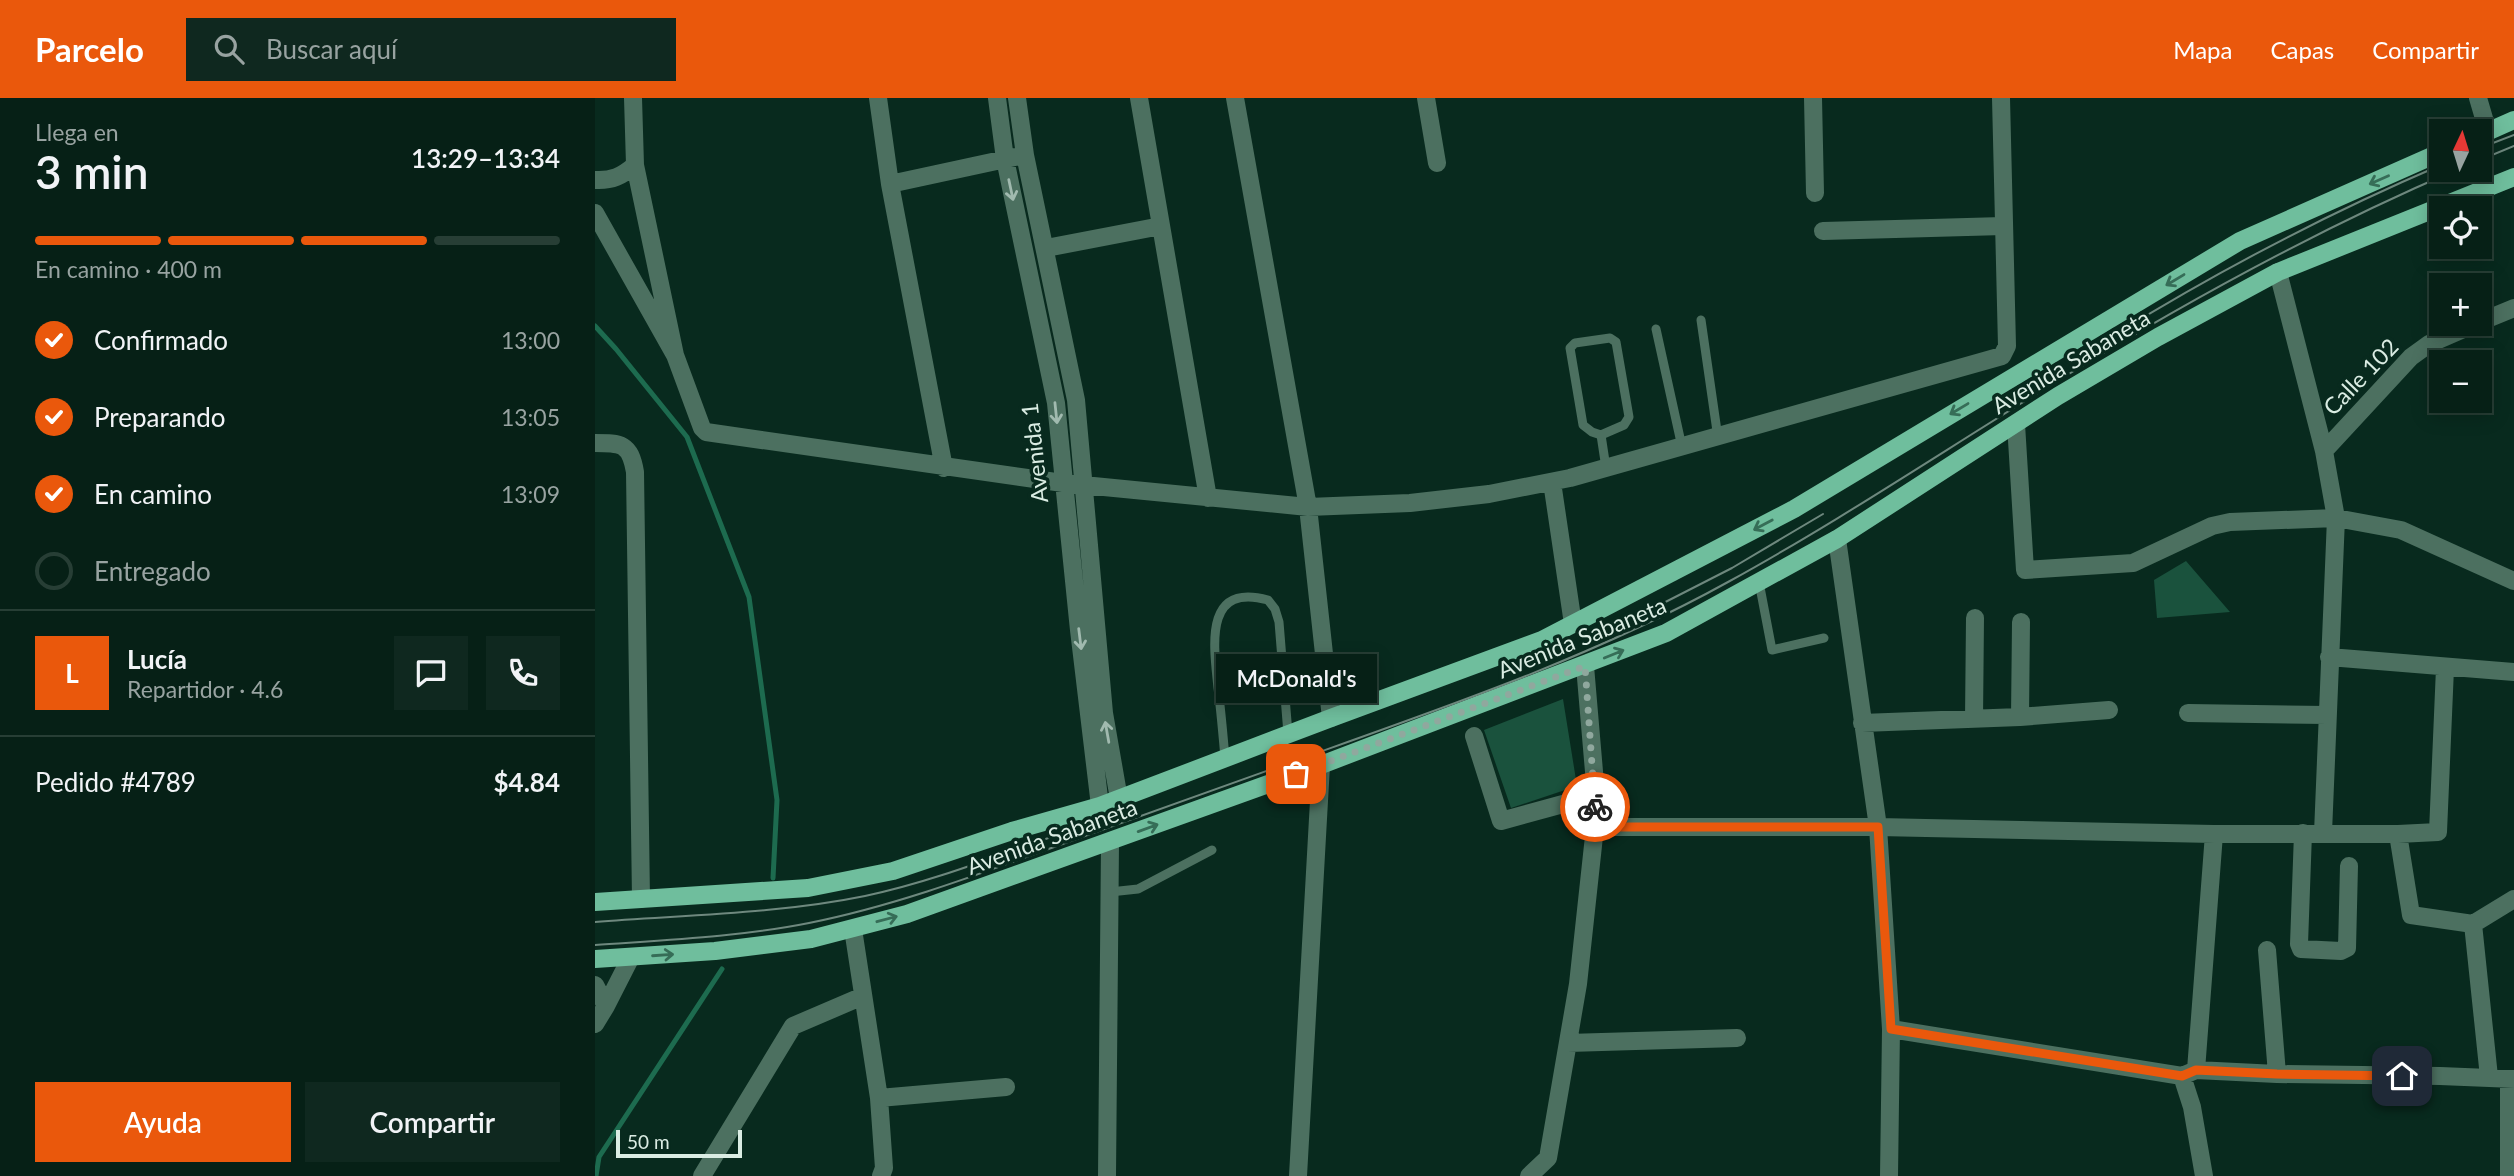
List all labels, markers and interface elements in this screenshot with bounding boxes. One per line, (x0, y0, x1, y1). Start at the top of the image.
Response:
search box (186, 18, 676, 81)
text: Parcelo (35, 29, 144, 69)
icon: search (210, 30, 248, 68)
text: Buscar aquí (266, 33, 397, 65)
text: Mapa (2173, 35, 2232, 64)
text: Capas (2270, 35, 2334, 64)
text: Compartir (2372, 35, 2479, 64)
text: Llega en (35, 118, 119, 146)
north arrow (2429, 119, 2492, 182)
map controls (2429, 119, 2492, 413)
text: 13:29–13:34 (411, 142, 560, 174)
text: 3 min (35, 144, 149, 199)
one-way arrow (2369, 174, 2390, 187)
one-way arrow (1005, 178, 1019, 201)
button: locate (2429, 196, 2492, 259)
text: En camino · 400 m (35, 255, 222, 283)
one-way arrow (2165, 273, 2185, 287)
button: + (2429, 273, 2492, 336)
street label: Avenida Sabaneta (1986, 303, 2155, 419)
icon: check (35, 321, 73, 359)
text: Confirmado (94, 324, 228, 356)
text: 13:00 (501, 326, 560, 354)
street label: Calle 102 (2317, 332, 2404, 420)
button: − (2429, 350, 2492, 413)
icon: check (35, 398, 73, 436)
text: Preparando (94, 401, 226, 433)
one-way arrow (1050, 401, 1063, 423)
street label: Avenida 1 (1015, 402, 1053, 504)
one-way arrow (1949, 402, 1969, 416)
text: 13:05 (501, 403, 560, 431)
icon: check (35, 475, 73, 513)
text: En camino (94, 478, 212, 510)
text: 13:09 (501, 480, 560, 508)
one-way arrow (1753, 519, 1774, 532)
text: Entregado (94, 555, 211, 587)
street label: Avenida Sabaneta (1493, 590, 1670, 684)
one-way arrow (1073, 627, 1086, 650)
button: chat (394, 636, 468, 710)
button: phone (486, 636, 560, 710)
text: Lucía (127, 643, 187, 675)
one-way arrow (1602, 647, 1624, 660)
callout: McDonald's (1215, 655, 1377, 704)
text: L (65, 657, 79, 689)
text: McDonald's (1236, 664, 1357, 692)
text: Repartidor · 4.6 (127, 675, 283, 703)
one-way arrow (1100, 721, 1113, 744)
pin (1266, 744, 1326, 804)
icon: bag (1277, 755, 1315, 793)
text: Pedido #4789 (35, 766, 196, 798)
text: $4.84 (494, 766, 560, 798)
courier (1560, 772, 1630, 842)
icon: bike (1576, 788, 1614, 826)
street label: Avenida Sabaneta (963, 792, 1141, 880)
one-way arrow (1137, 821, 1159, 834)
one-way arrow (875, 912, 898, 925)
one-way arrow (651, 948, 674, 961)
pin (2372, 1046, 2432, 1106)
icon: home (2383, 1057, 2421, 1095)
button: Ayuda (35, 1082, 291, 1162)
button: Compartir (305, 1082, 560, 1162)
scale bar (616, 1127, 742, 1159)
text: 50 m (627, 1130, 670, 1153)

